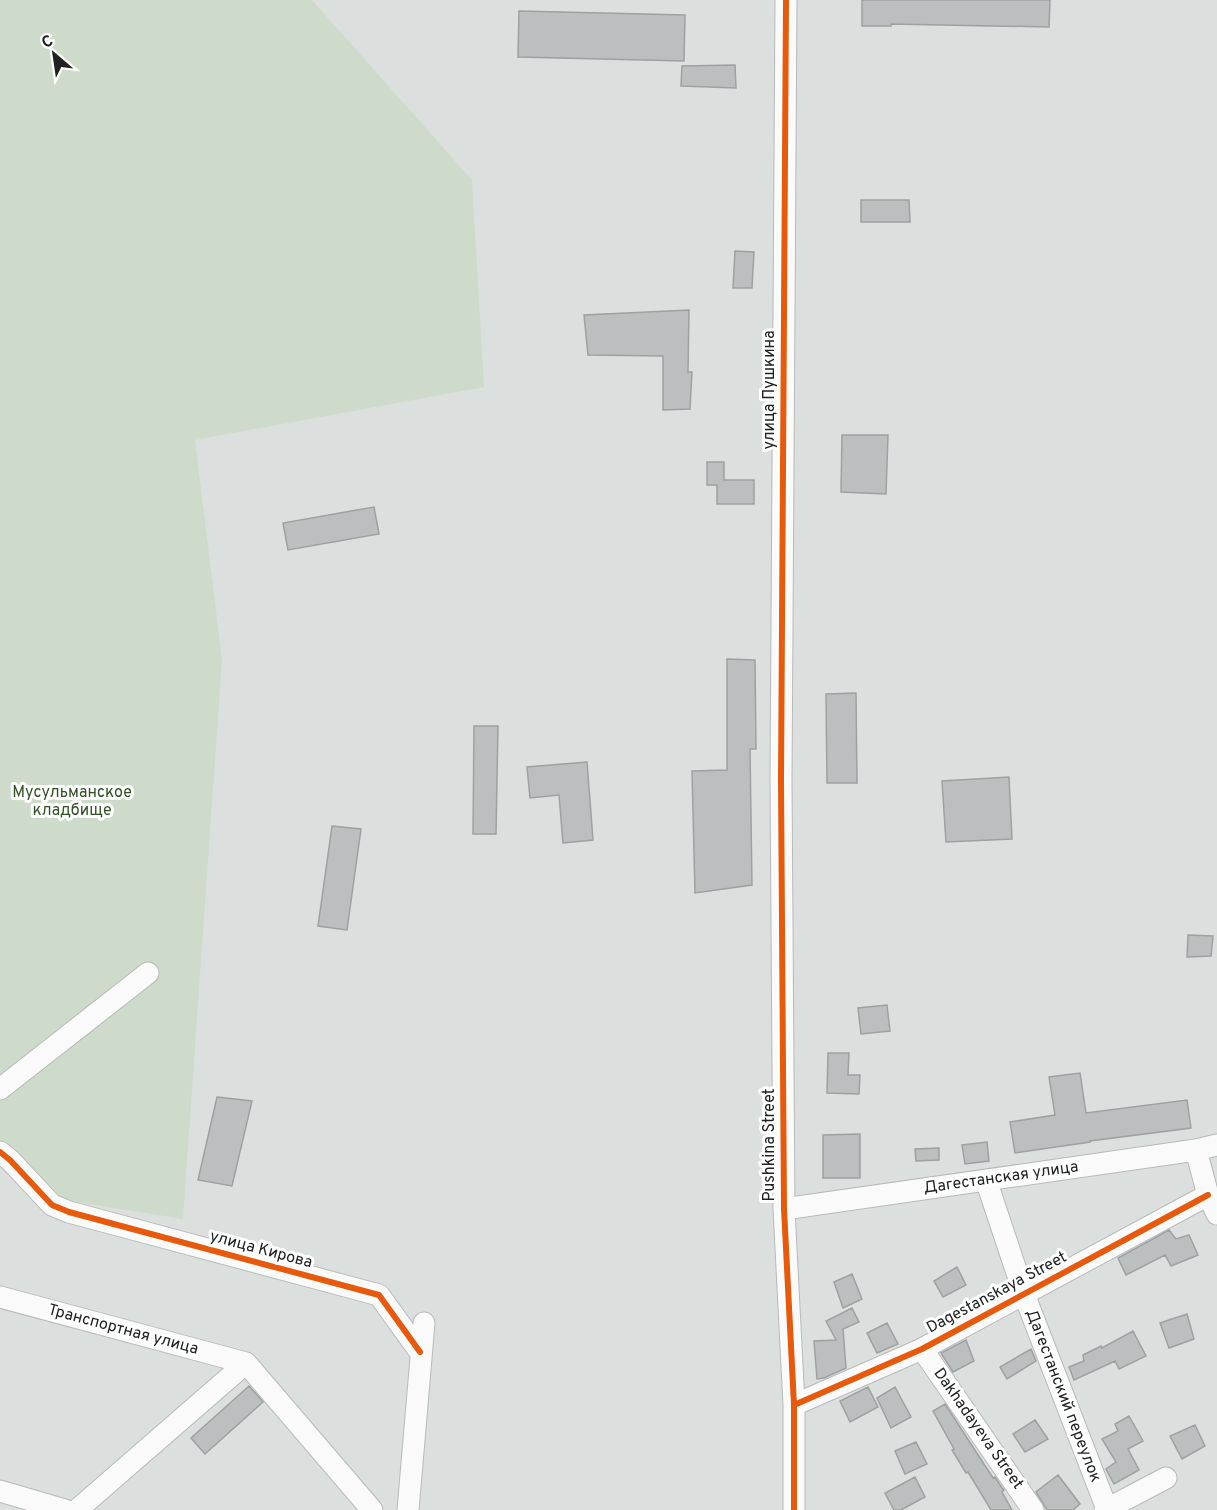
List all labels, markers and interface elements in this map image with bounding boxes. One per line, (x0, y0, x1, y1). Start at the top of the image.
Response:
north arrow (24, 24, 84, 84)
text: С (38, 31, 57, 54)
street label: улица Пушкина (760, 330, 780, 450)
park label: Мусульманское кладбище (12, 783, 132, 821)
street label: Pushkina Street (760, 1088, 780, 1202)
street label: Дагестанская улица (922, 1157, 1080, 1199)
street label: улица Кирова (207, 1227, 315, 1273)
street label: Dagestanskaya Street (923, 1248, 1071, 1338)
street label: Транспортная улица (46, 1300, 200, 1360)
street label: Дагестанский переулок (1021, 1307, 1105, 1485)
street label: Dakhadayeva Street (929, 1365, 1027, 1493)

